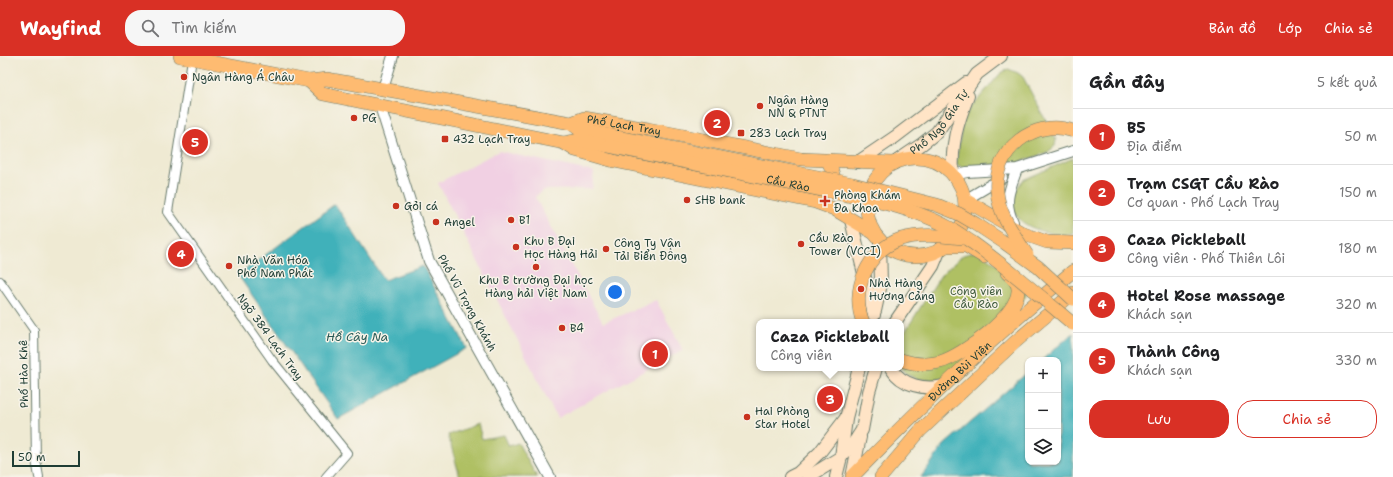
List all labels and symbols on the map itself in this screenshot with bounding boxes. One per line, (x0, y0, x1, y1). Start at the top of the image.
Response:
place label: Ngân Hàng Á Châu (192, 69, 294, 85)
marker: Ngân Hàng Á Châu (179, 72, 189, 82)
street label: Phố Ngô Gia Tự (907, 85, 972, 158)
place label: Ngân Hàng NN & PTNT (768, 93, 829, 121)
marker: Ngân Hàng NN & PTNT (755, 101, 765, 111)
pin: 2 (704, 108, 730, 138)
place label: PG (362, 111, 377, 126)
street label: Phố Lạch Tray (586, 111, 663, 139)
marker: PG (349, 113, 359, 123)
place label: 283 Lạch Tray (749, 126, 827, 141)
pin: 5 (182, 127, 208, 157)
marker: 283 Lạch Tray (736, 128, 746, 138)
place label: 432 Lạch Tray (453, 132, 530, 147)
marker: 432 Lạch Tray (440, 134, 450, 144)
street label: Cầu Rào (765, 171, 812, 195)
place label: Phòng Khám Đa Khoa (834, 188, 901, 216)
place label: SHB bank (695, 193, 746, 208)
marker: SHB bank (682, 195, 692, 205)
marker: Phòng Khám Đa Khoa (819, 195, 831, 207)
place label: Gỏi cá (404, 199, 438, 214)
marker: Gỏi cá (391, 201, 401, 211)
place label: B1 (519, 213, 530, 228)
place label: Angel (444, 215, 475, 230)
marker: B1 (506, 215, 516, 225)
marker: Angel (431, 217, 441, 227)
place label: Cầu Rào Tower (VCCI) (809, 231, 881, 259)
place label: Khu B Đại Học Hàng Hải (524, 234, 598, 262)
place label: Công Ty Vận Tải Biển Đông (614, 236, 687, 264)
pin: 4 (168, 239, 194, 269)
marker: Cầu Rào Tower (VCCI) (796, 239, 806, 249)
marker: Khu B Đại Học Hàng Hải (511, 242, 521, 252)
marker: Công Ty Vận Tải Biển Đông (601, 244, 611, 254)
street label: Phố Vũ Trọng Khánh (434, 252, 500, 354)
place label: Nhà Văn Hóa Phố Nam Phát (237, 253, 313, 281)
marker: Nhà Văn Hóa Phố Nam Phát (224, 261, 234, 271)
marker: Khu B trường Đại học Hàng hải Việt Nam (531, 262, 541, 272)
place label: Khu B trường Đại học Hàng hải Việt Nam (479, 273, 593, 301)
place label: Nhà Hàng Hương Cảng (869, 276, 935, 304)
your location (605, 282, 625, 302)
marker: Nhà Hàng Hương Cảng (856, 284, 866, 294)
park label: Công viên Cầu Rào (950, 284, 1002, 312)
street label: Ngõ 384 Lạch Tray (234, 291, 306, 383)
place label: B4 (570, 321, 584, 336)
marker: B4 (557, 323, 567, 333)
water label: Hồ Cây Na (326, 329, 388, 345)
street label: Đường Bùi Viện (925, 338, 995, 404)
pin: 1 (642, 339, 668, 369)
street label: Phố Hào Khê (16, 340, 32, 408)
pin: 3 (817, 384, 843, 414)
place label: Hai Phòng Star Hotel (755, 404, 810, 432)
marker: Hai Phòng Star Hotel (742, 412, 752, 422)
scale bar (12, 449, 80, 468)

